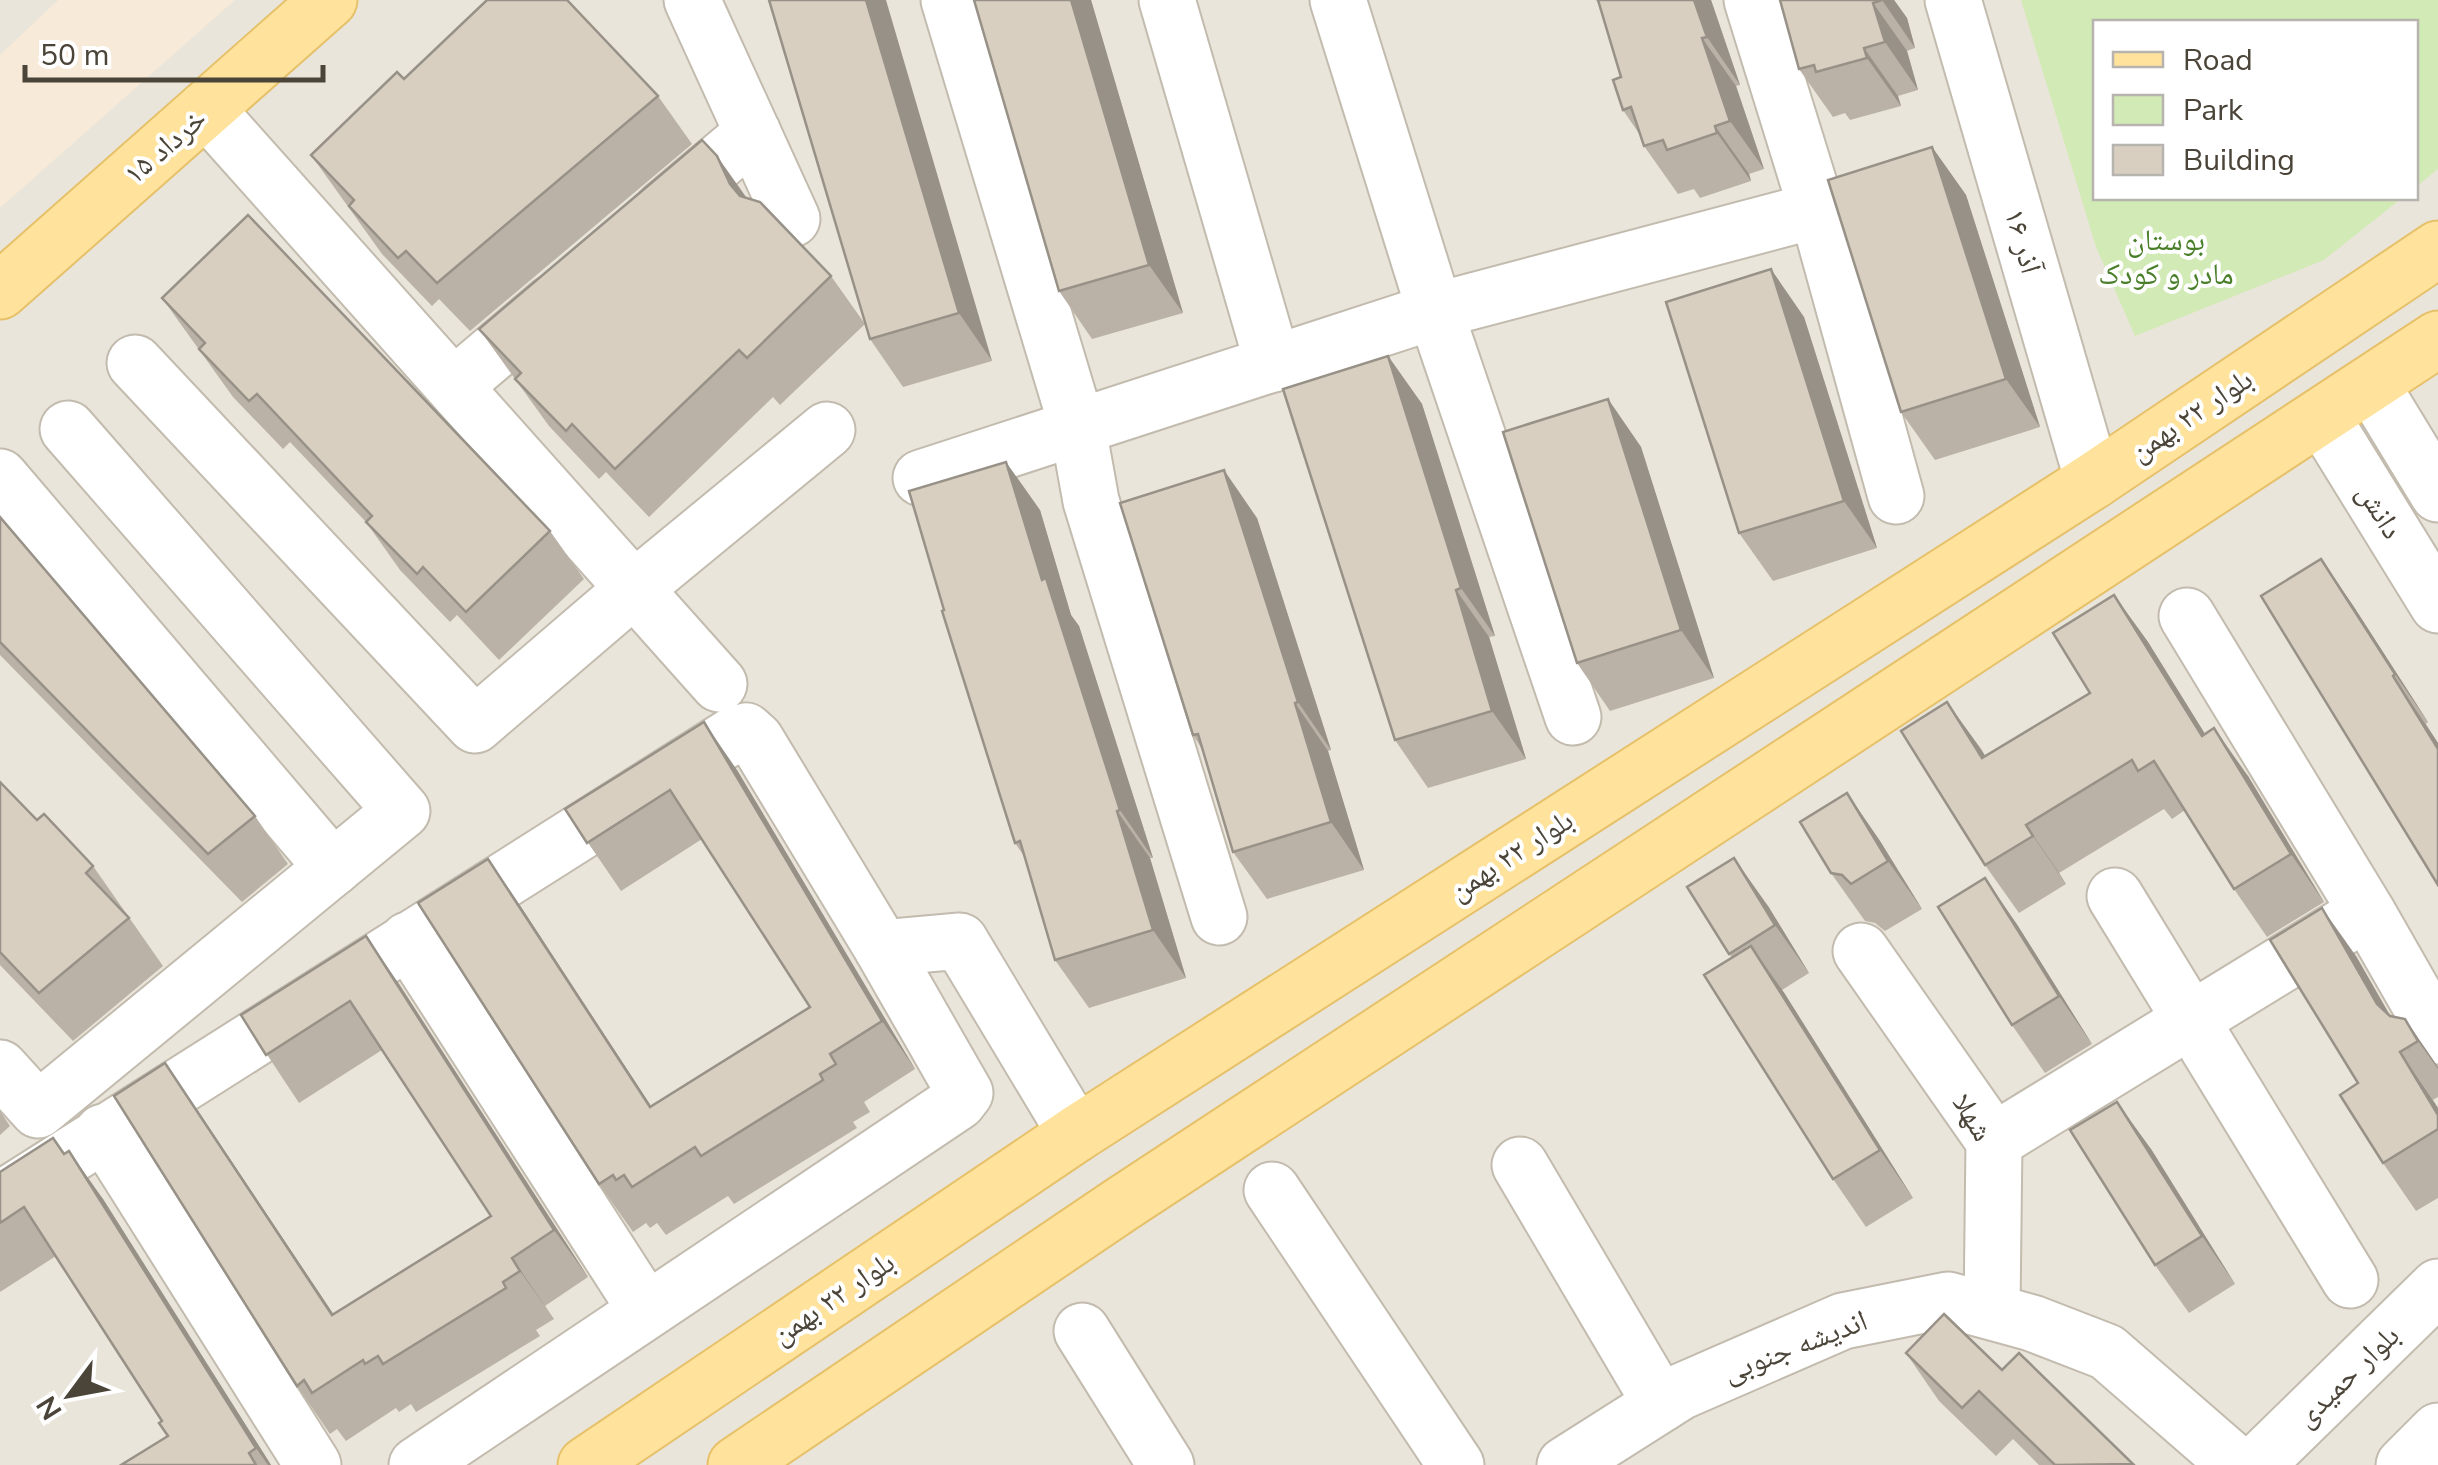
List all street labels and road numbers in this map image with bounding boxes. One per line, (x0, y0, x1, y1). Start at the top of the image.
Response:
street label: ۱۵ خرداد (115, 99, 216, 194)
street label: ۱۶ آذر (1994, 204, 2052, 280)
street label: بلوار ۲۲ بهمن (2122, 359, 2261, 472)
street label: دانش (2347, 476, 2412, 547)
street label: بلوار ۲۲ بهمن (1441, 800, 1581, 911)
street label: شهلا (1942, 1085, 2003, 1149)
street label: بلوار ۲۲ بهمن (764, 1242, 903, 1355)
street label: اندیشه جنوبی (1717, 1300, 1873, 1393)
street label: بلوار حمیدی (2286, 1316, 2409, 1437)

